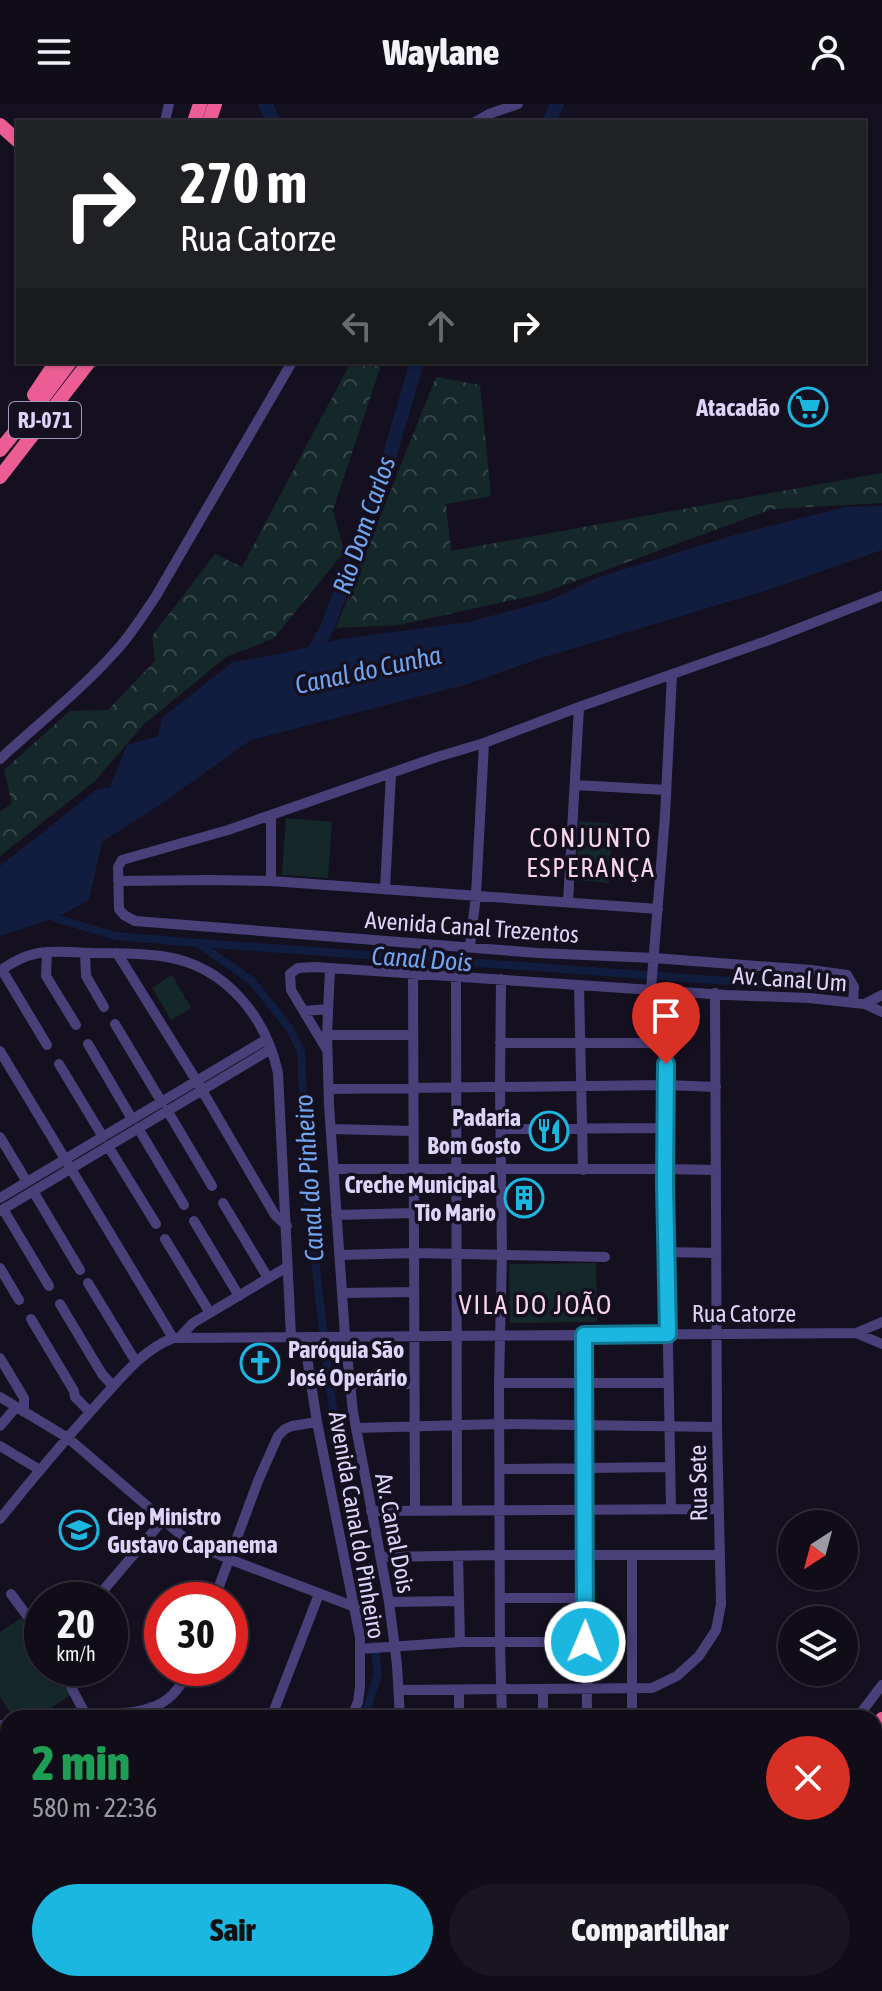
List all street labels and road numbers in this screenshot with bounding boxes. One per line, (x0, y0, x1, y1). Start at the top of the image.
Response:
road number: RJ-071 (9, 402, 81, 438)
street label: Avenida Canal Trezentos (364, 906, 580, 948)
street label: Av. Canal Um (732, 962, 848, 996)
street label: Rua Catorze (692, 1300, 796, 1327)
street label: Avenida Canal do Pinheiro (324, 1409, 390, 1641)
street label: Rua Sete (684, 1444, 712, 1522)
street label: Av. Canal Dois (370, 1471, 420, 1595)

